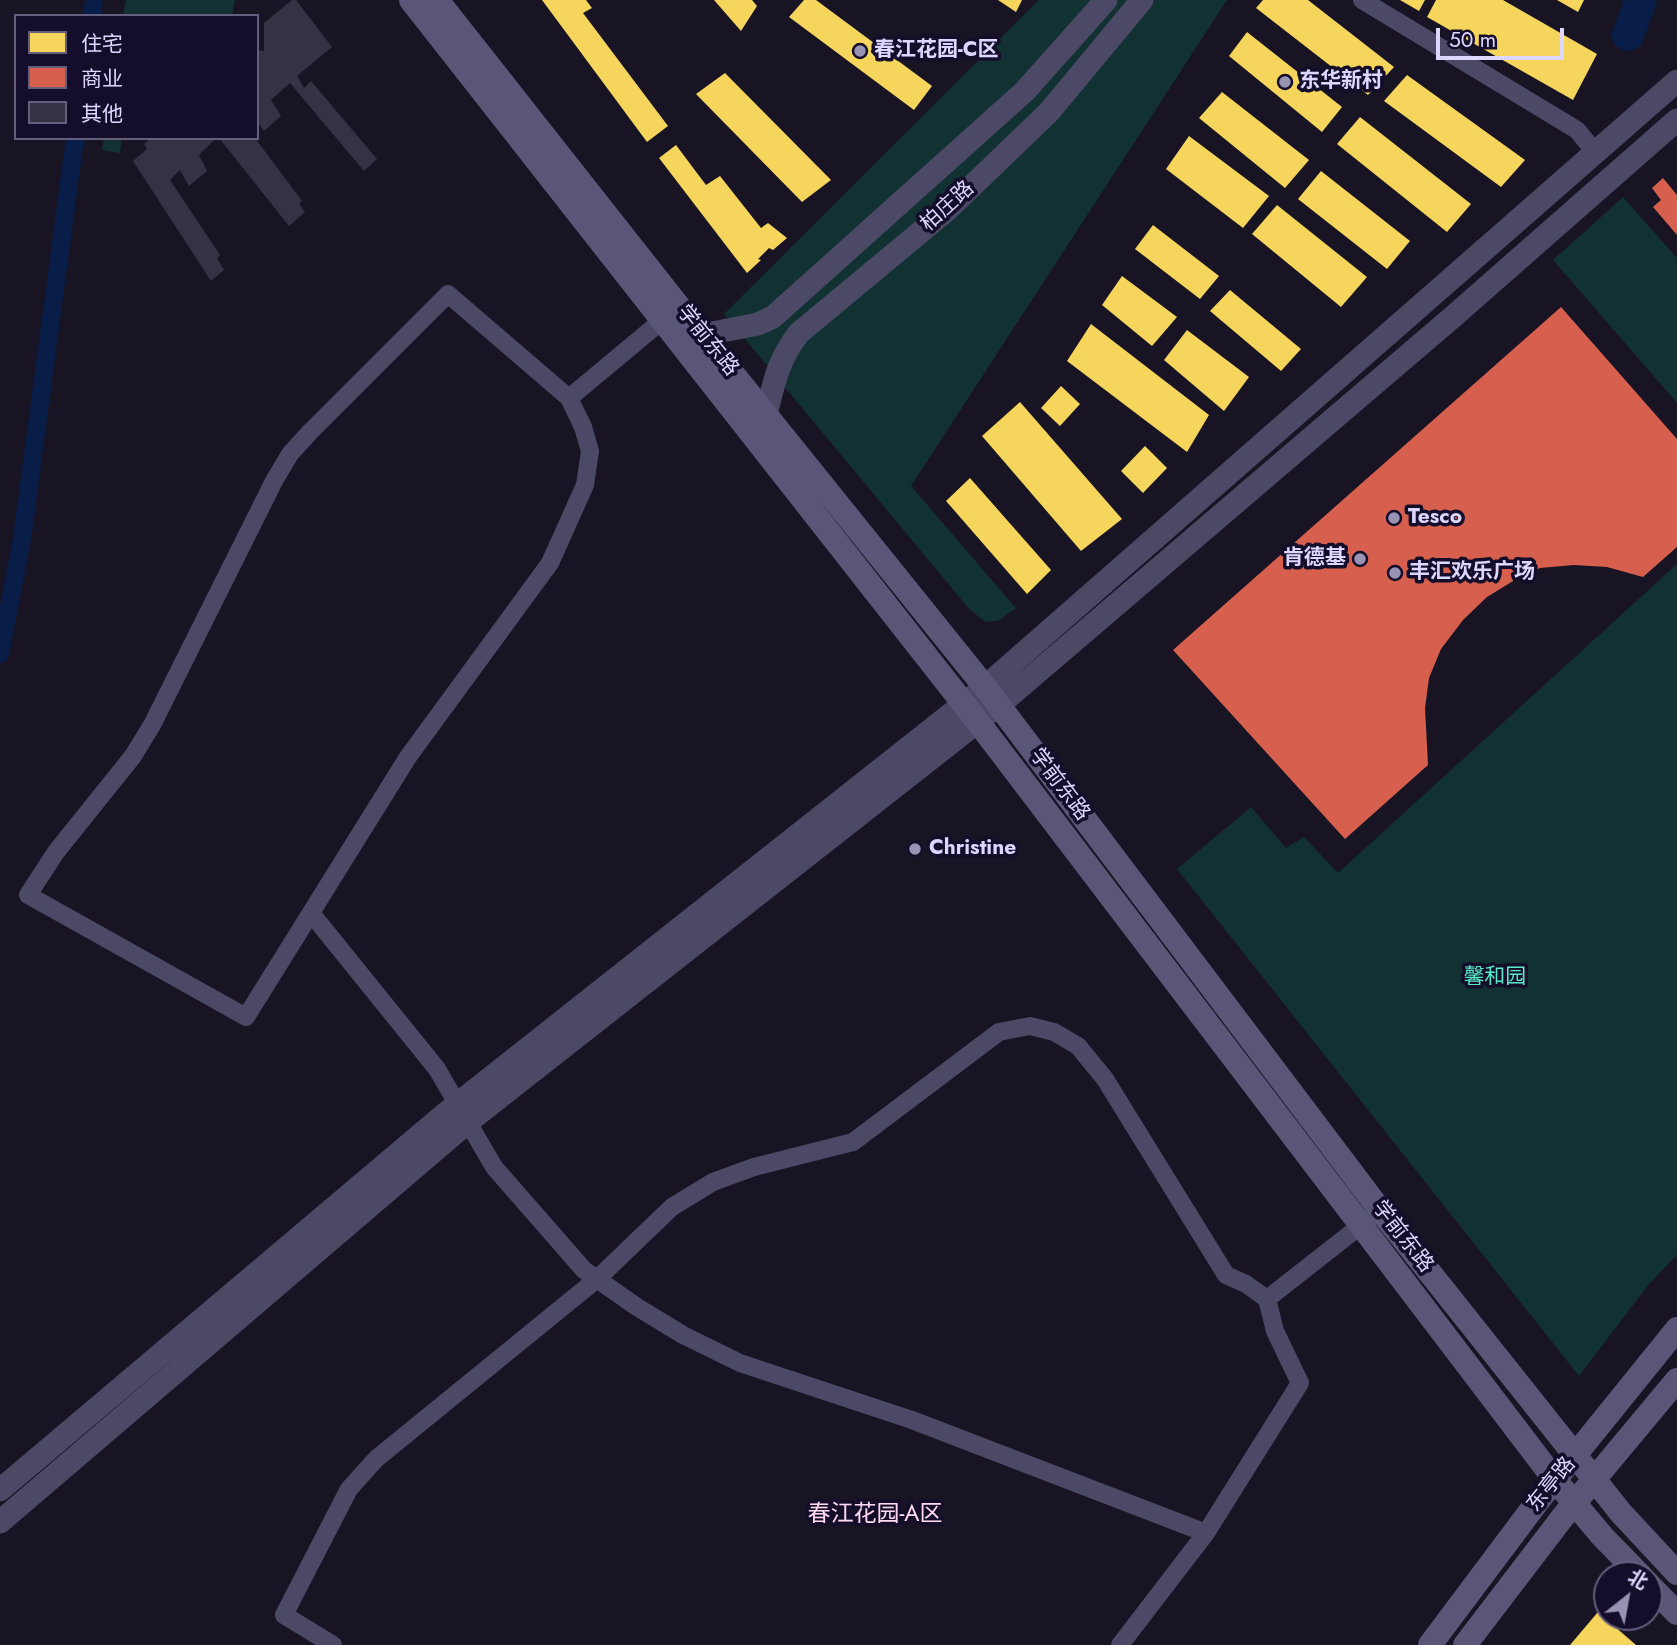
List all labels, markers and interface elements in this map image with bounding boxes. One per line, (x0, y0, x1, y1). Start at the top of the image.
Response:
legend (14, 14, 259, 140)
scale bar (1439, 14, 1567, 58)
text: 50 m (1449, 25, 1496, 55)
text: 住宅 (81, 29, 123, 59)
place label: 春江花园-C区 (874, 38, 998, 64)
marker: 春江花园-C区 (852, 43, 868, 59)
text: 商业 (81, 64, 123, 94)
place label: 东华新村 (1299, 69, 1383, 95)
marker: 东华新村 (1277, 74, 1293, 90)
text: 其他 (81, 99, 123, 129)
street label: 柏庄路 (916, 177, 980, 237)
street label: 学前东路 (671, 300, 743, 382)
place label: Tesco (1408, 505, 1462, 531)
marker: Tesco (1386, 510, 1402, 526)
place label: 肯德基 (1283, 546, 1346, 572)
marker: 肯德基 (1352, 551, 1368, 567)
place label: 丰汇欢乐广场 (1409, 560, 1535, 586)
marker: 丰汇欢乐广场 (1387, 565, 1403, 581)
street label: 学前东路 (1024, 744, 1094, 826)
place label: Christine (929, 836, 1016, 862)
marker: Christine (907, 841, 923, 857)
park label: 馨和园 (1464, 965, 1526, 991)
street label: 学前东路 (1366, 1196, 1438, 1278)
street label: 东亭路 (1522, 1453, 1582, 1517)
district label: 春江花园-A区 (807, 1501, 943, 1529)
north arrow (1593, 1561, 1663, 1631)
text: 北 (1623, 1563, 1653, 1596)

